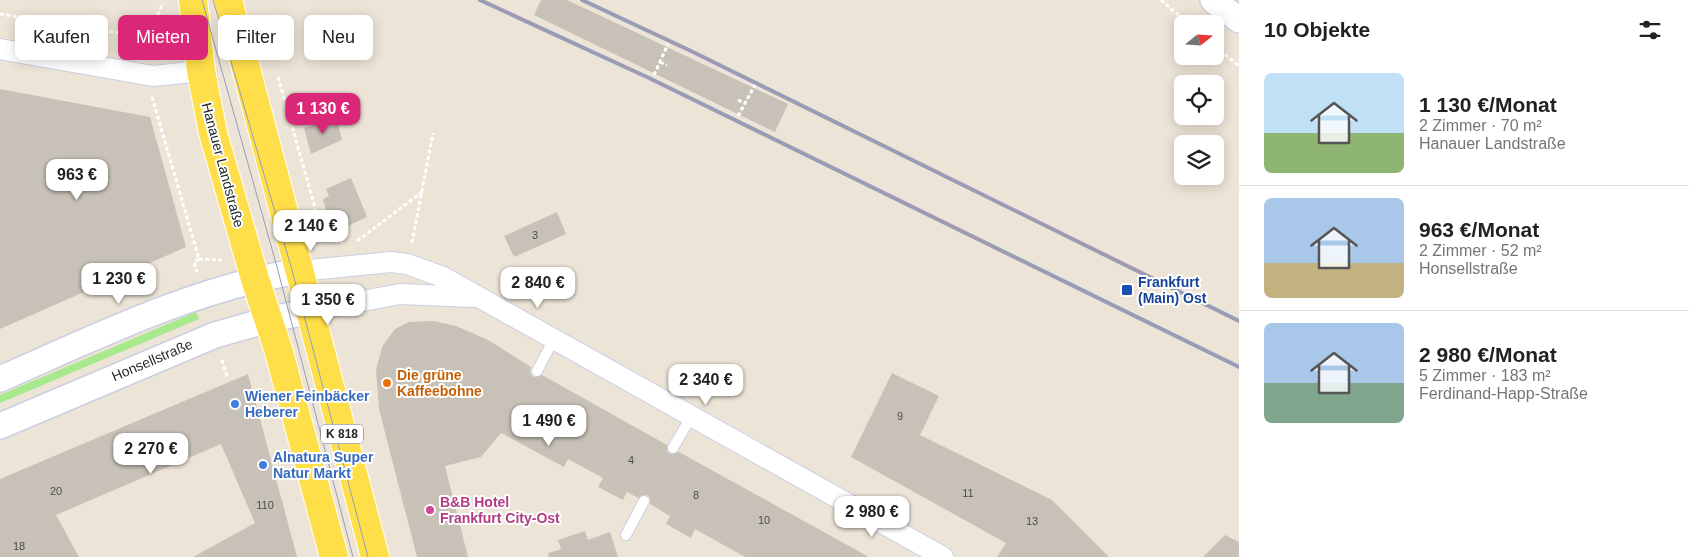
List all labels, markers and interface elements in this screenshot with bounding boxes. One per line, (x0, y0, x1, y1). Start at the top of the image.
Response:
chip: Kaufen (15, 15, 108, 60)
chip: Mieten (118, 15, 208, 60)
chip: Filter (218, 15, 294, 60)
chip: Neu (304, 15, 373, 60)
north arrow (1174, 15, 1224, 65)
map controls (1174, 15, 1224, 185)
icon: filters (1636, 16, 1664, 44)
text: 10 Objekte (1264, 18, 1370, 41)
button: locate (1174, 75, 1224, 125)
pin: 1 130 € (277, 92, 369, 135)
icon: home (1304, 93, 1364, 153)
text: 1 130 €/Monat (1419, 93, 1557, 116)
text: 1 130 € (296, 100, 350, 117)
street label: Hanauer Landstraße (199, 101, 247, 229)
text: 2 Zimmer · 70 m² (1419, 117, 1542, 134)
button: layers (1174, 135, 1224, 185)
text: Hanauer Landstraße (1419, 135, 1566, 152)
pin: 963 € (42, 158, 112, 201)
text: 963 € (57, 166, 97, 183)
pin: 2 140 € (265, 210, 357, 252)
text: 2 140 € (284, 217, 338, 234)
icon: home (1304, 218, 1364, 278)
text: 963 €/Monat (1419, 218, 1539, 241)
house number: 3 (532, 229, 538, 241)
text: 2 Zimmer · 52 m² (1419, 242, 1542, 259)
text: Honsellstraße (1419, 260, 1518, 277)
pin: 1 230 € (73, 262, 165, 305)
pin: 2 840 € (492, 266, 584, 309)
text: 1 230 € (92, 270, 146, 287)
text: 2 840 € (511, 274, 565, 291)
place label: Frankfurt (Main) Ost (1138, 274, 1207, 306)
marker: Frankfurt (Main) Ost (1120, 283, 1134, 297)
pin: 1 350 € (282, 284, 374, 326)
text: 1 350 € (301, 291, 355, 308)
street label: Honsellstraße (109, 336, 195, 384)
icon: home (1304, 343, 1364, 403)
text: 2 980 €/Monat (1419, 343, 1557, 366)
pin: 2 340 € (660, 364, 752, 406)
place label: Die grüne Kaffeebohne (397, 367, 482, 399)
text: 5 Zimmer · 183 m² (1419, 367, 1551, 384)
text: 2 340 € (679, 371, 733, 388)
marker: Die grüne Kaffeebohne (381, 377, 393, 389)
text: Ferdinand-Happ-Straße (1419, 385, 1588, 402)
place label: Wiener Feinbäcker Heberer (245, 388, 370, 420)
marker: Wiener Feinbäcker Heberer (229, 398, 241, 410)
pin: 1 490 € (503, 404, 595, 447)
house number: 9 (897, 410, 903, 422)
text: 1 490 € (522, 412, 576, 429)
road number: K 818 (321, 424, 363, 444)
pin: 2 270 € (105, 432, 197, 475)
text: 2 270 € (124, 440, 178, 457)
place label: Alnatura Super Natur Markt (273, 449, 374, 481)
house number: 4 (628, 454, 634, 466)
marker: Alnatura Super Natur Markt (257, 459, 269, 471)
house number: 20 (50, 485, 62, 497)
house number: 11 (962, 487, 974, 499)
house number: 8 (693, 489, 699, 501)
place label: B&B Hotel Frankfurt City-Ost (440, 494, 560, 526)
pin: 2 980 € (826, 496, 918, 538)
house number: 110 (256, 499, 274, 511)
text: 2 980 € (845, 503, 899, 520)
marker: B&B Hotel Frankfurt City-Ost (424, 504, 436, 516)
house number: 10 (758, 514, 770, 526)
house number: 13 (1026, 515, 1038, 527)
house number: 18 (13, 540, 25, 552)

